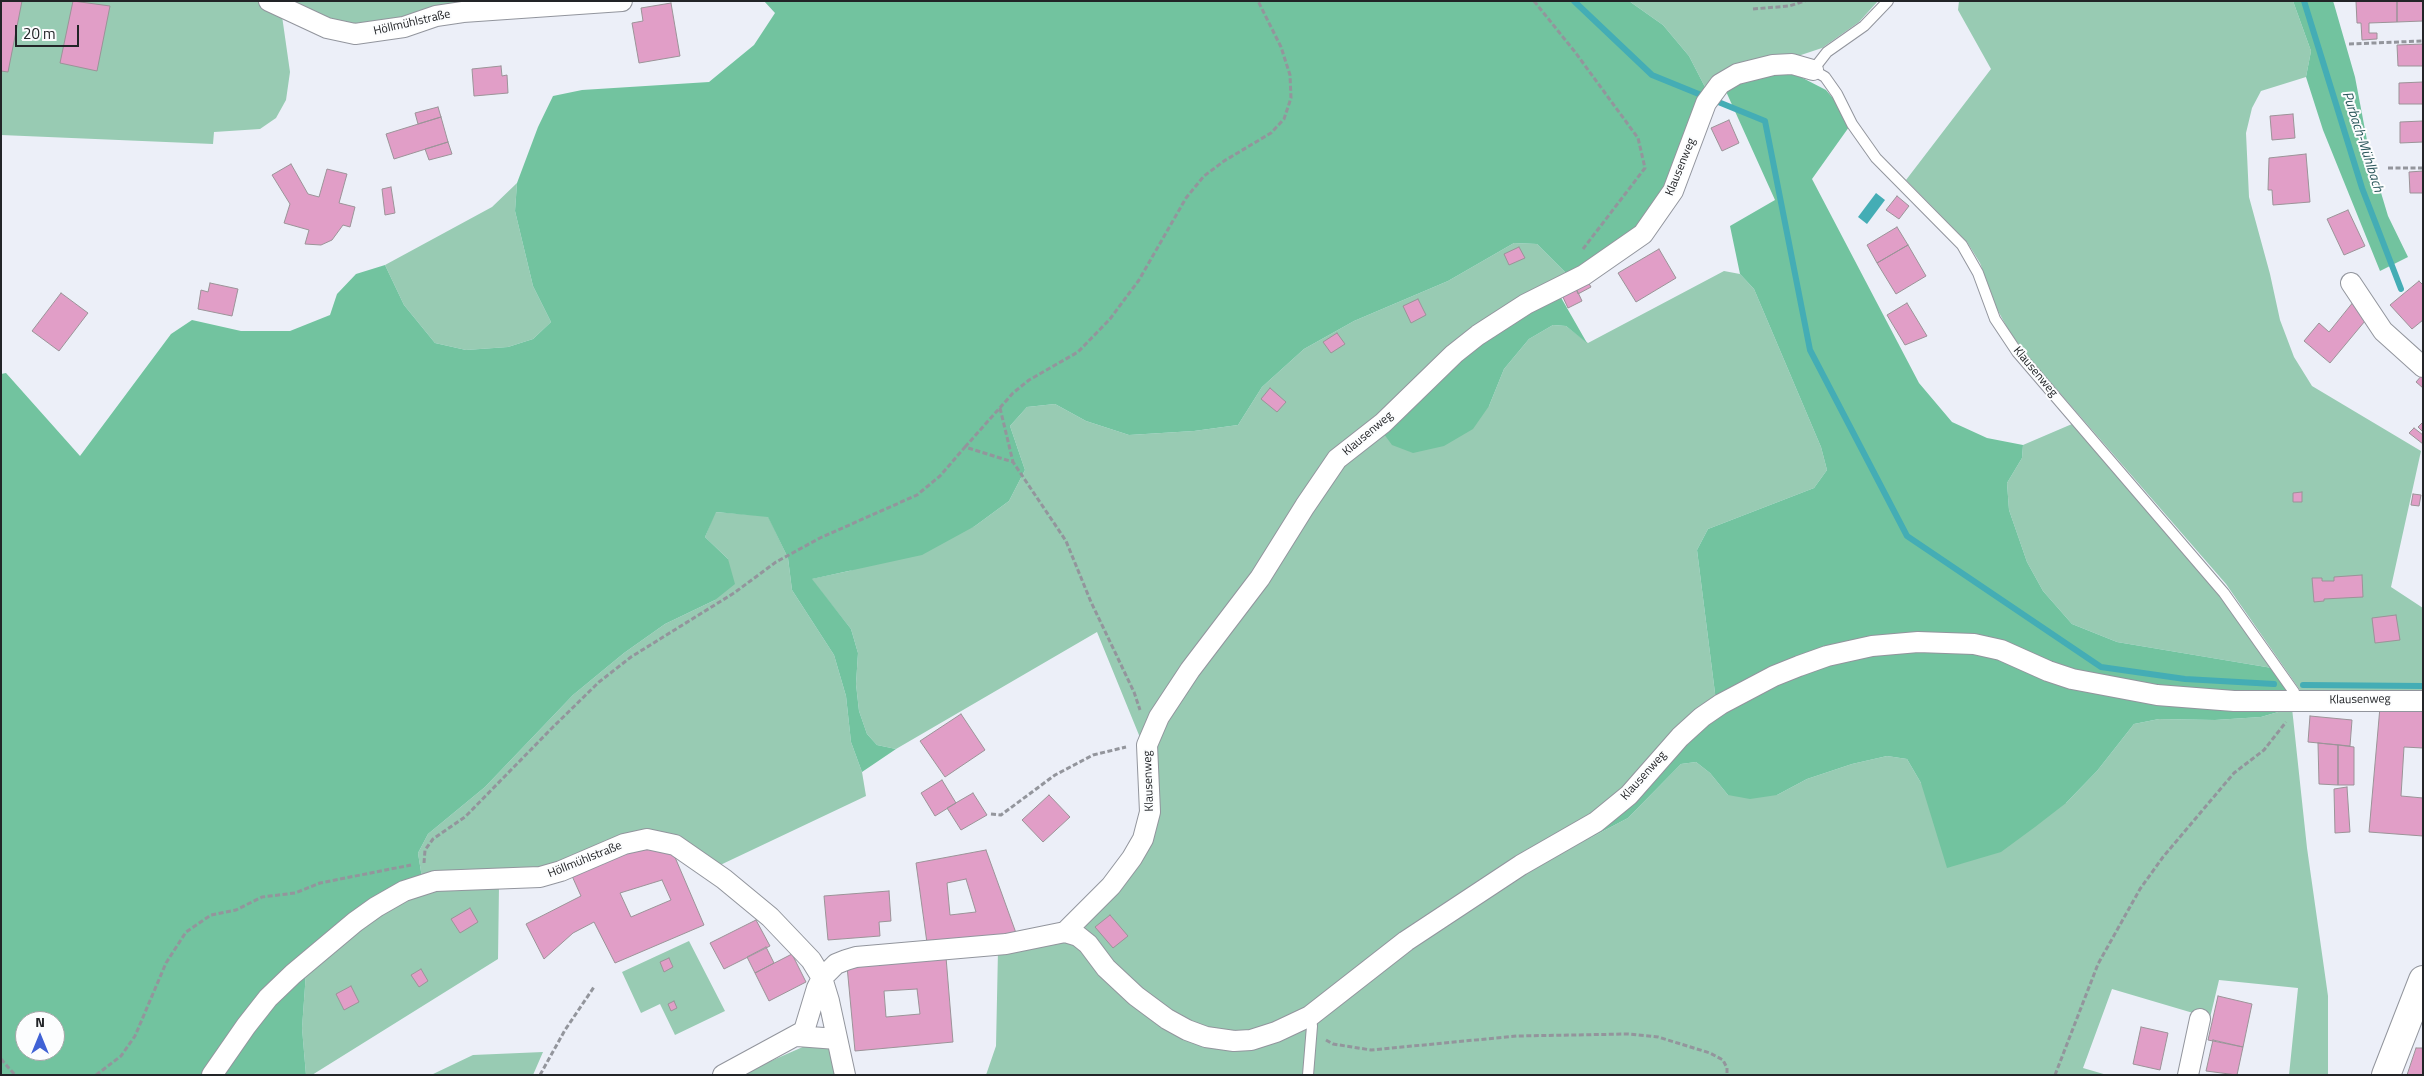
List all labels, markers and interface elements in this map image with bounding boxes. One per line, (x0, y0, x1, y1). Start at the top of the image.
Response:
street label: Höllmühlstraße (372, 7, 452, 39)
scale bar (18, 15, 81, 47)
text: 20 m (23, 22, 56, 45)
water label: Purbach-Mühlbach (2338, 90, 2386, 194)
street label: Klausenweg (1663, 136, 1699, 198)
street label: Klausenweg (2010, 344, 2060, 400)
street label: Klausenweg (1340, 409, 1396, 459)
street label: Klausenweg (2329, 692, 2391, 708)
street label: Klausenweg (1618, 748, 1670, 804)
street label: Klausenweg (1141, 750, 1157, 812)
street label: Höllmühlstraße (546, 839, 624, 881)
north arrow (15, 1011, 65, 1061)
text: N (35, 1011, 45, 1032)

